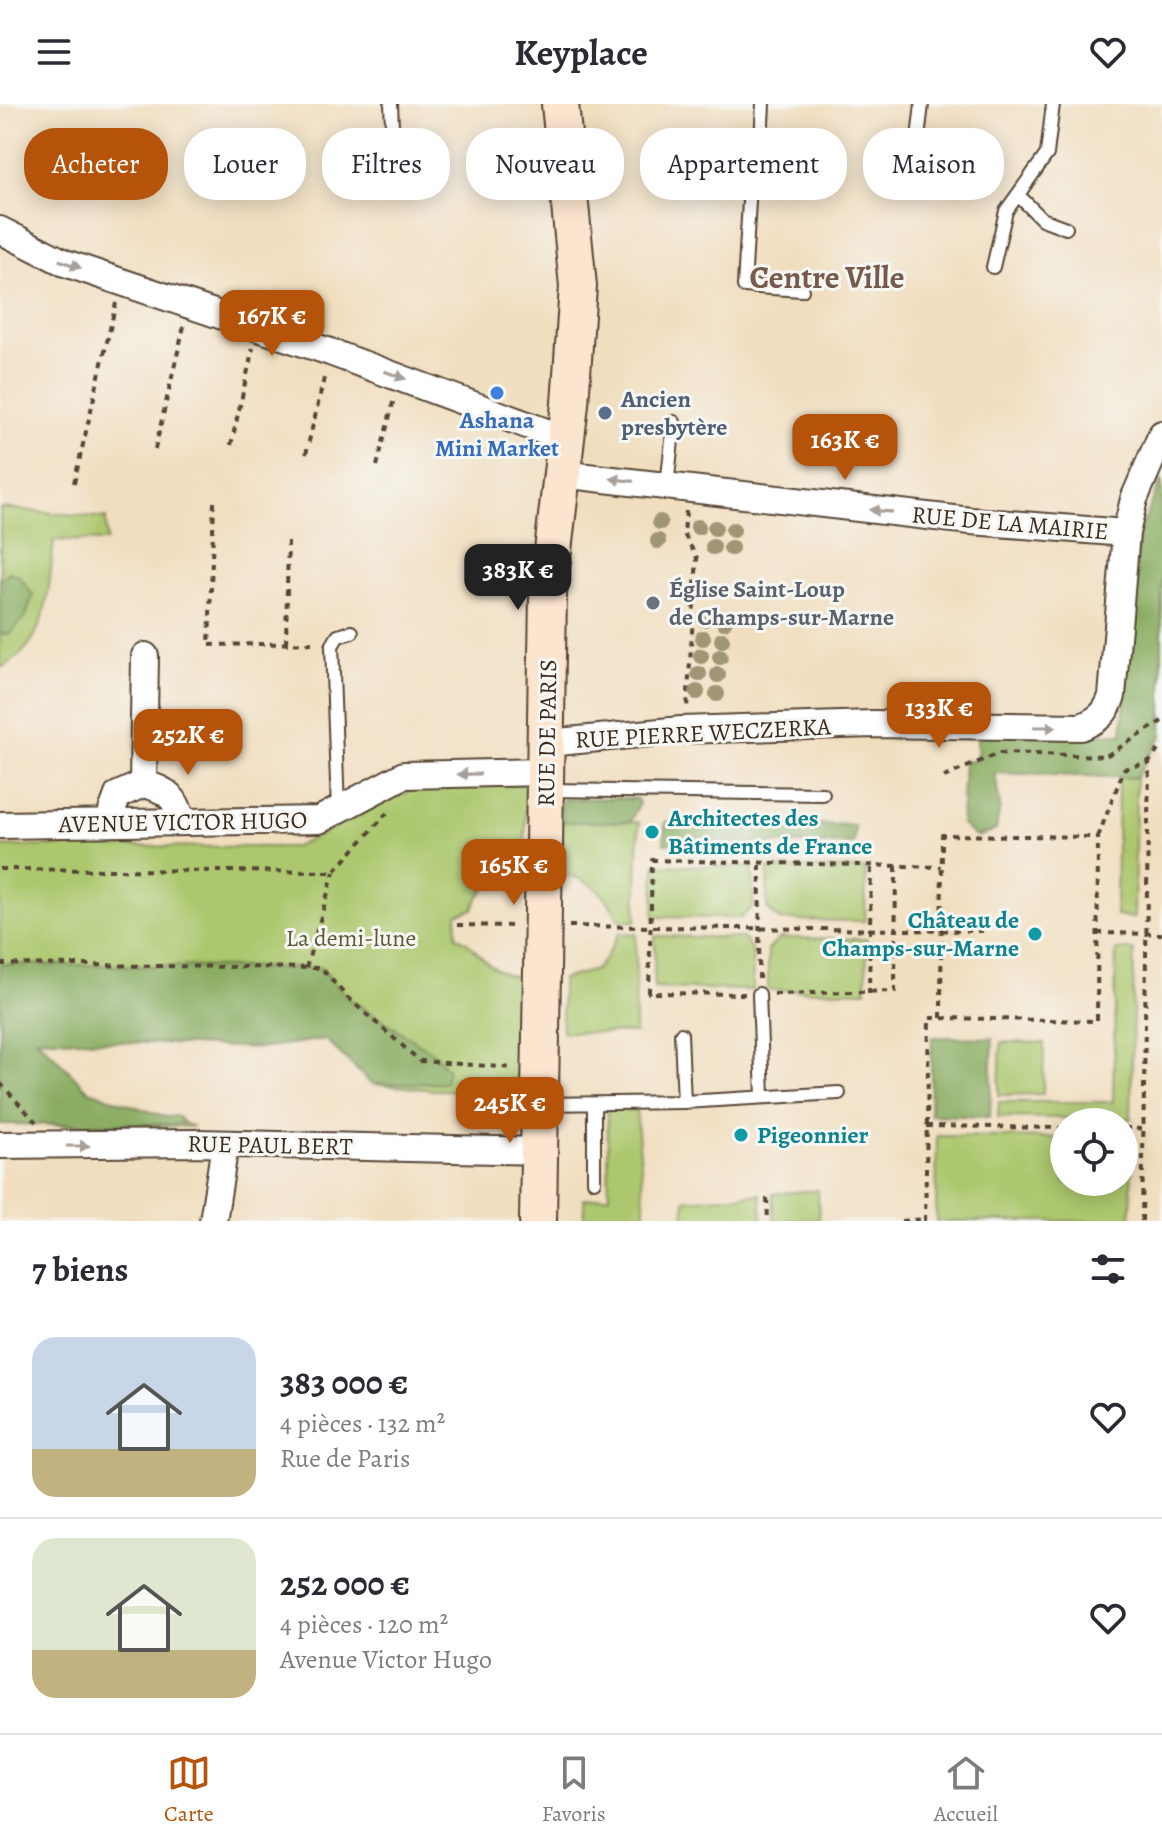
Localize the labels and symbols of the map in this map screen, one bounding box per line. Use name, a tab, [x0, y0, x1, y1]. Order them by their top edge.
district label: Centre Ville	[749, 255, 905, 299]
one-way arrow	[58, 258, 82, 271]
pin: 167K €	[207, 290, 337, 358]
one-way arrow	[384, 370, 408, 382]
place label: Ancien presbytère	[620, 383, 727, 443]
marker: Ashana Mini Market	[488, 384, 506, 402]
place label: Ashana Mini Market	[435, 404, 559, 464]
marker: Ancien presbytère	[596, 404, 614, 422]
pin: 163K €	[780, 414, 910, 482]
one-way arrow	[610, 474, 635, 487]
street label: RUE DE LA MAIRIE	[910, 498, 1110, 548]
one-way arrow	[868, 505, 893, 518]
pin: 383K €	[453, 544, 583, 612]
place label: Église Saint-Loup de Champs-sur-Marne	[669, 573, 894, 633]
marker: Église Saint-Loup de Champs-sur-Marne	[644, 594, 662, 612]
street label: RUE DE PARIS	[530, 659, 564, 807]
pin: 133K €	[874, 682, 1004, 750]
pin: 252K €	[123, 709, 253, 777]
street label: RUE PIERRE WECZERKA	[574, 710, 833, 756]
one-way arrow	[1033, 721, 1058, 733]
one-way arrow	[456, 768, 481, 780]
place label: Architectes des Bâtiments de France	[667, 802, 872, 862]
street label: AVENUE VICTOR HUGO	[57, 804, 308, 840]
marker: Architectes des Bâtiments de France	[643, 823, 661, 841]
pin: 165K €	[449, 839, 579, 907]
place label: Château de Champs-sur-Marne	[822, 904, 1019, 964]
park label: La demi-lune	[286, 922, 416, 954]
marker: Château de Champs-sur-Marne	[1026, 925, 1044, 943]
pin: 245K €	[445, 1077, 575, 1145]
place label: Pigeonnier	[757, 1119, 868, 1151]
marker: Pigeonnier	[732, 1126, 750, 1144]
street label: RUE PAUL BERT	[187, 1128, 353, 1162]
one-way arrow	[66, 1140, 91, 1152]

